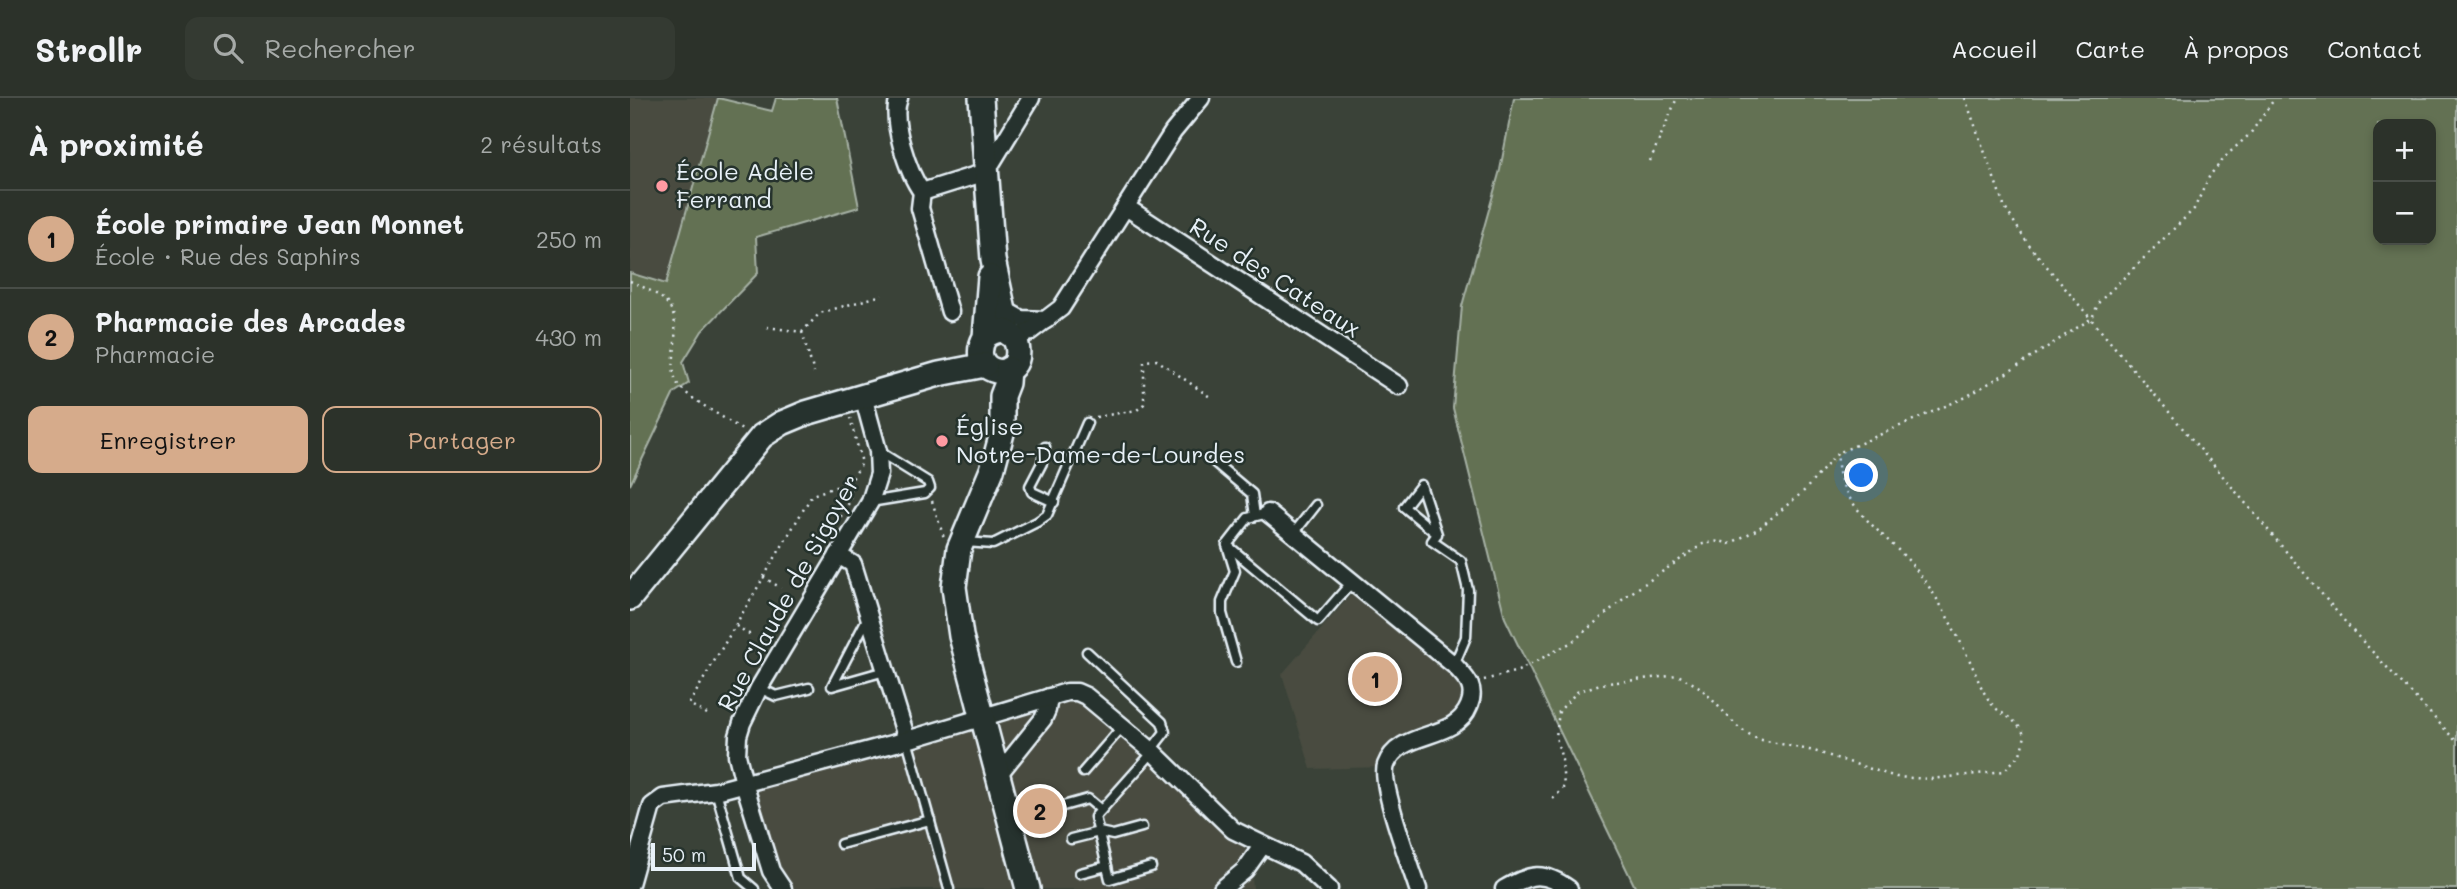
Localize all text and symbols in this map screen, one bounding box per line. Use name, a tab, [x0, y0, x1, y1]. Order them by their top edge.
search box	[185, 17, 675, 80]
text: Strollr	[35, 27, 143, 70]
icon: search	[209, 29, 247, 67]
text: Rechercher	[265, 31, 416, 65]
text: Accueil	[1951, 33, 2037, 64]
text: Carte	[2075, 33, 2145, 64]
text: À propos	[2183, 33, 2289, 64]
text: Contact	[2327, 33, 2422, 64]
map controls	[2373, 119, 2436, 245]
button: +	[2373, 119, 2436, 182]
text: À proximité	[28, 124, 204, 164]
text: 2 résultats	[480, 129, 602, 159]
place label: École Adèle Ferrand	[676, 155, 814, 214]
marker: École Adèle Ferrand	[654, 178, 670, 194]
button: −	[2373, 182, 2436, 245]
text: École primaire Jean Monnet	[95, 207, 464, 241]
street label: Rue des Cateaux	[1184, 210, 1367, 344]
text: 1	[46, 224, 56, 254]
text: 250 m	[536, 224, 602, 254]
text: École · Rue des Saphirs	[95, 241, 361, 271]
text: Pharmacie des Arcades	[95, 305, 406, 339]
text: 2	[45, 322, 57, 352]
text: 430 m	[535, 322, 602, 352]
text: Pharmacie	[95, 339, 215, 369]
button: Enregistrer	[28, 406, 308, 473]
button: Partager	[322, 406, 602, 473]
place label: Église Notre-Dame-de-Lourdes	[956, 410, 1245, 469]
marker: Église Notre-Dame-de-Lourdes	[934, 433, 950, 449]
your location	[1844, 458, 1878, 492]
street label: Rue Claude de Sigoyer	[710, 468, 866, 716]
pin: 1	[1352, 653, 1398, 705]
pin: 2	[1017, 785, 1063, 837]
scale bar	[651, 840, 756, 872]
text: 50 m	[662, 842, 706, 867]

